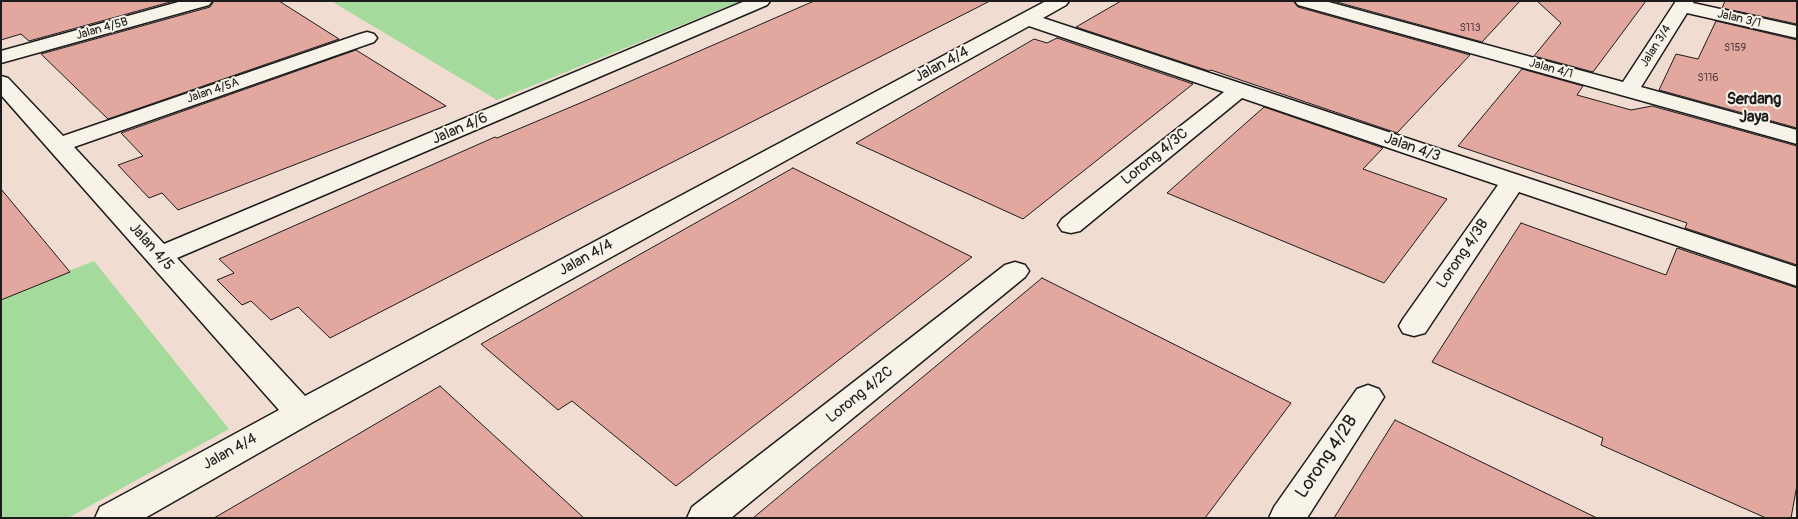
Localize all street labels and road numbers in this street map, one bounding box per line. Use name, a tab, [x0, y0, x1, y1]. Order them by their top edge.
street label: Jalan 3/1	[1716, 7, 1762, 31]
street label: Jalan 4/5B	[74, 15, 130, 43]
street label: Jalan 3/4	[1638, 22, 1674, 70]
street label: Jalan 4/4	[912, 43, 972, 87]
street label: Jalan 4/1	[1528, 56, 1574, 82]
street label: Jalan 4/5A	[185, 75, 241, 107]
street label: Jalan 4/6	[429, 109, 491, 149]
street label: Lorong 4/3C	[1118, 125, 1192, 189]
street label: Jalan 4/3	[1381, 130, 1443, 166]
street label: Lorong 4/3B	[1433, 216, 1493, 292]
street label: Jalan 4/5	[125, 219, 177, 275]
street label: Jalan 4/4	[556, 236, 616, 280]
street label: Lorong 4/2C	[823, 363, 897, 427]
street label: Lorong 4/2B	[1291, 411, 1363, 503]
street label: Jalan 4/4	[200, 430, 260, 474]

